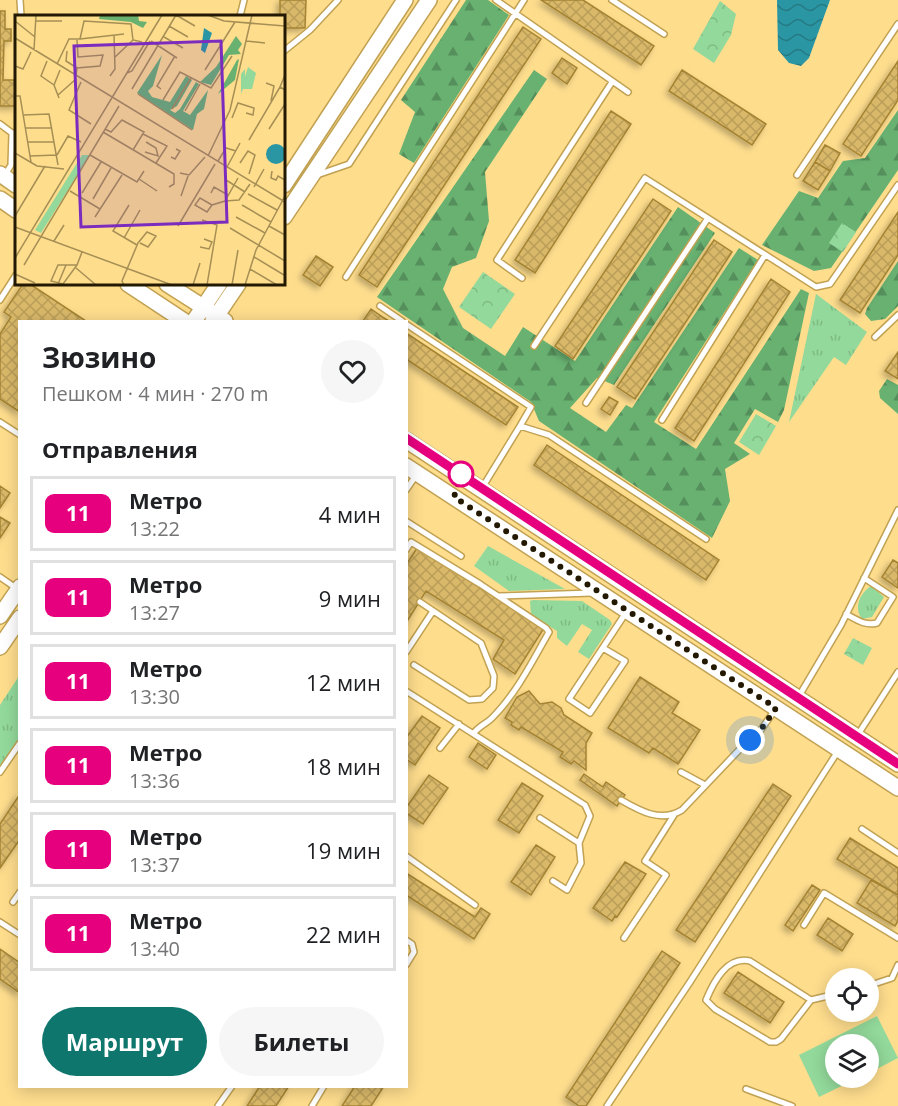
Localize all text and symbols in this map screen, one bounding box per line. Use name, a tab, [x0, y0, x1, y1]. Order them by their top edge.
inset map	[15, 15, 285, 285]
text: Зюзино	[42, 338, 156, 376]
button: heart	[321, 340, 384, 403]
text: Пешком · 4 мин · 270 m	[42, 380, 269, 407]
text: Отправления	[42, 434, 198, 464]
unlabelled marker	[448, 461, 474, 487]
text: Метро	[129, 485, 202, 515]
text: 11	[66, 499, 90, 527]
text: 4 мин	[319, 499, 381, 529]
text: 13:22	[129, 515, 180, 542]
text: Метро	[129, 569, 202, 599]
text: 11	[66, 583, 90, 611]
text: 9 мин	[319, 583, 381, 613]
text: 13:27	[129, 599, 180, 626]
text: Метро	[129, 653, 202, 683]
text: 11	[66, 667, 90, 695]
text: 12 мин	[306, 667, 381, 697]
text: 13:30	[129, 683, 180, 710]
your location	[735, 725, 765, 755]
text: Метро	[129, 737, 202, 767]
text: 11	[66, 751, 90, 779]
text: 18 мин	[306, 751, 381, 781]
text: 13:36	[129, 767, 180, 794]
text: Метро	[129, 821, 202, 851]
text: 11	[66, 835, 90, 863]
text: 19 мин	[306, 835, 381, 865]
text: 13:37	[129, 851, 180, 878]
text: Метро	[129, 905, 202, 935]
text: 11	[66, 919, 90, 947]
text: 22 мин	[306, 919, 381, 949]
text: 13:40	[129, 935, 180, 962]
map controls	[825, 968, 879, 1088]
button: locate	[825, 968, 879, 1022]
button: Маршрут	[42, 1007, 207, 1076]
button: Билеты	[219, 1007, 384, 1076]
button: layers	[825, 1034, 879, 1088]

